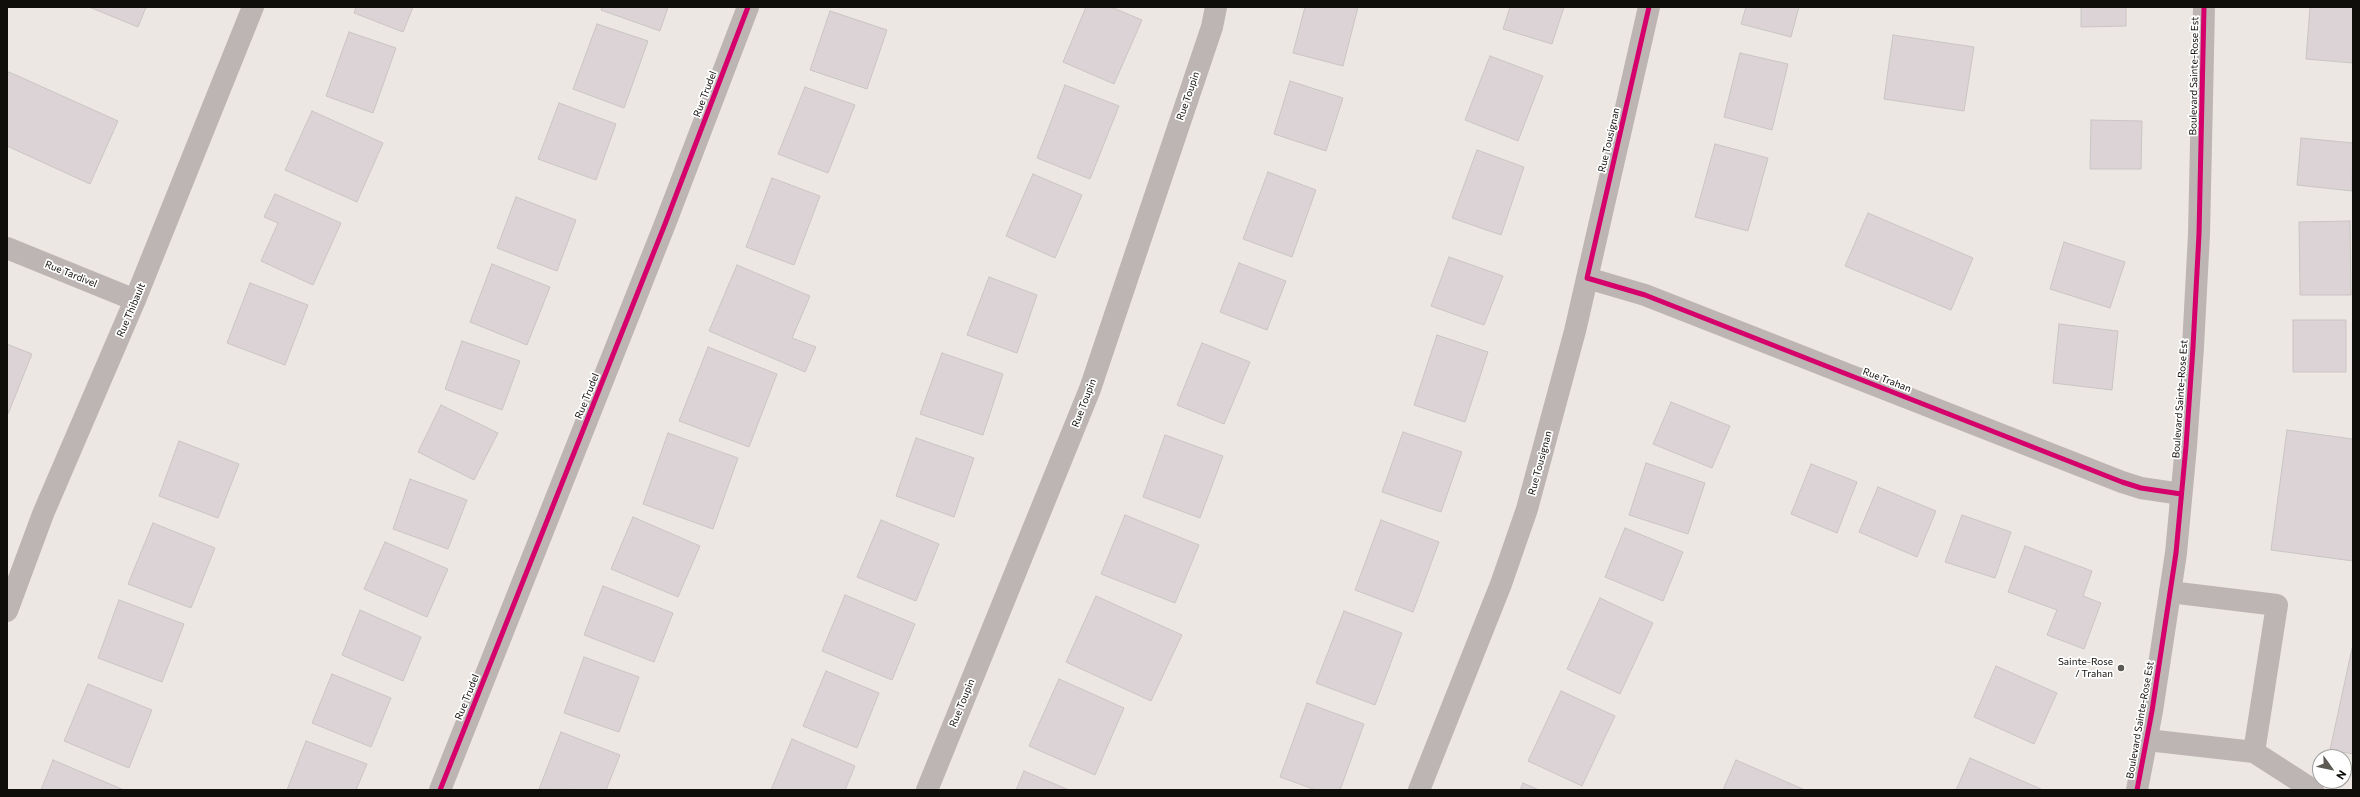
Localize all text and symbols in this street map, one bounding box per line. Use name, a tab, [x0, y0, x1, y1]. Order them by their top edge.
street label: Boulevard Sainte-Rose Est	[2187, 16, 2201, 136]
street label: Rue Trudel	[691, 69, 719, 119]
street label: Rue Toupin	[1174, 70, 1202, 122]
street label: Rue Tousignan	[1596, 107, 1622, 173]
street label: Rue Tardivel	[43, 258, 99, 290]
street label: Rue Thibault	[114, 281, 148, 339]
street label: Boulevard Sainte-Rose Est	[2170, 339, 2190, 459]
street label: Rue Trahan	[1861, 365, 1913, 395]
street label: Rue Trudel	[572, 371, 602, 421]
street label: Rue Toupin	[1069, 377, 1099, 429]
street label: Rue Tousignan	[1526, 430, 1554, 496]
place label: Sainte-Rose / Trahan	[2058, 656, 2113, 680]
street label: Boulevard Sainte-Rose Est	[2124, 660, 2156, 780]
marker: Sainte-Rose / Trahan	[2116, 663, 2126, 673]
street label: Rue Trudel	[452, 672, 482, 722]
street label: Rue Toupin	[947, 677, 977, 729]
north arrow	[2312, 749, 2352, 789]
text: N	[2334, 768, 2349, 782]

